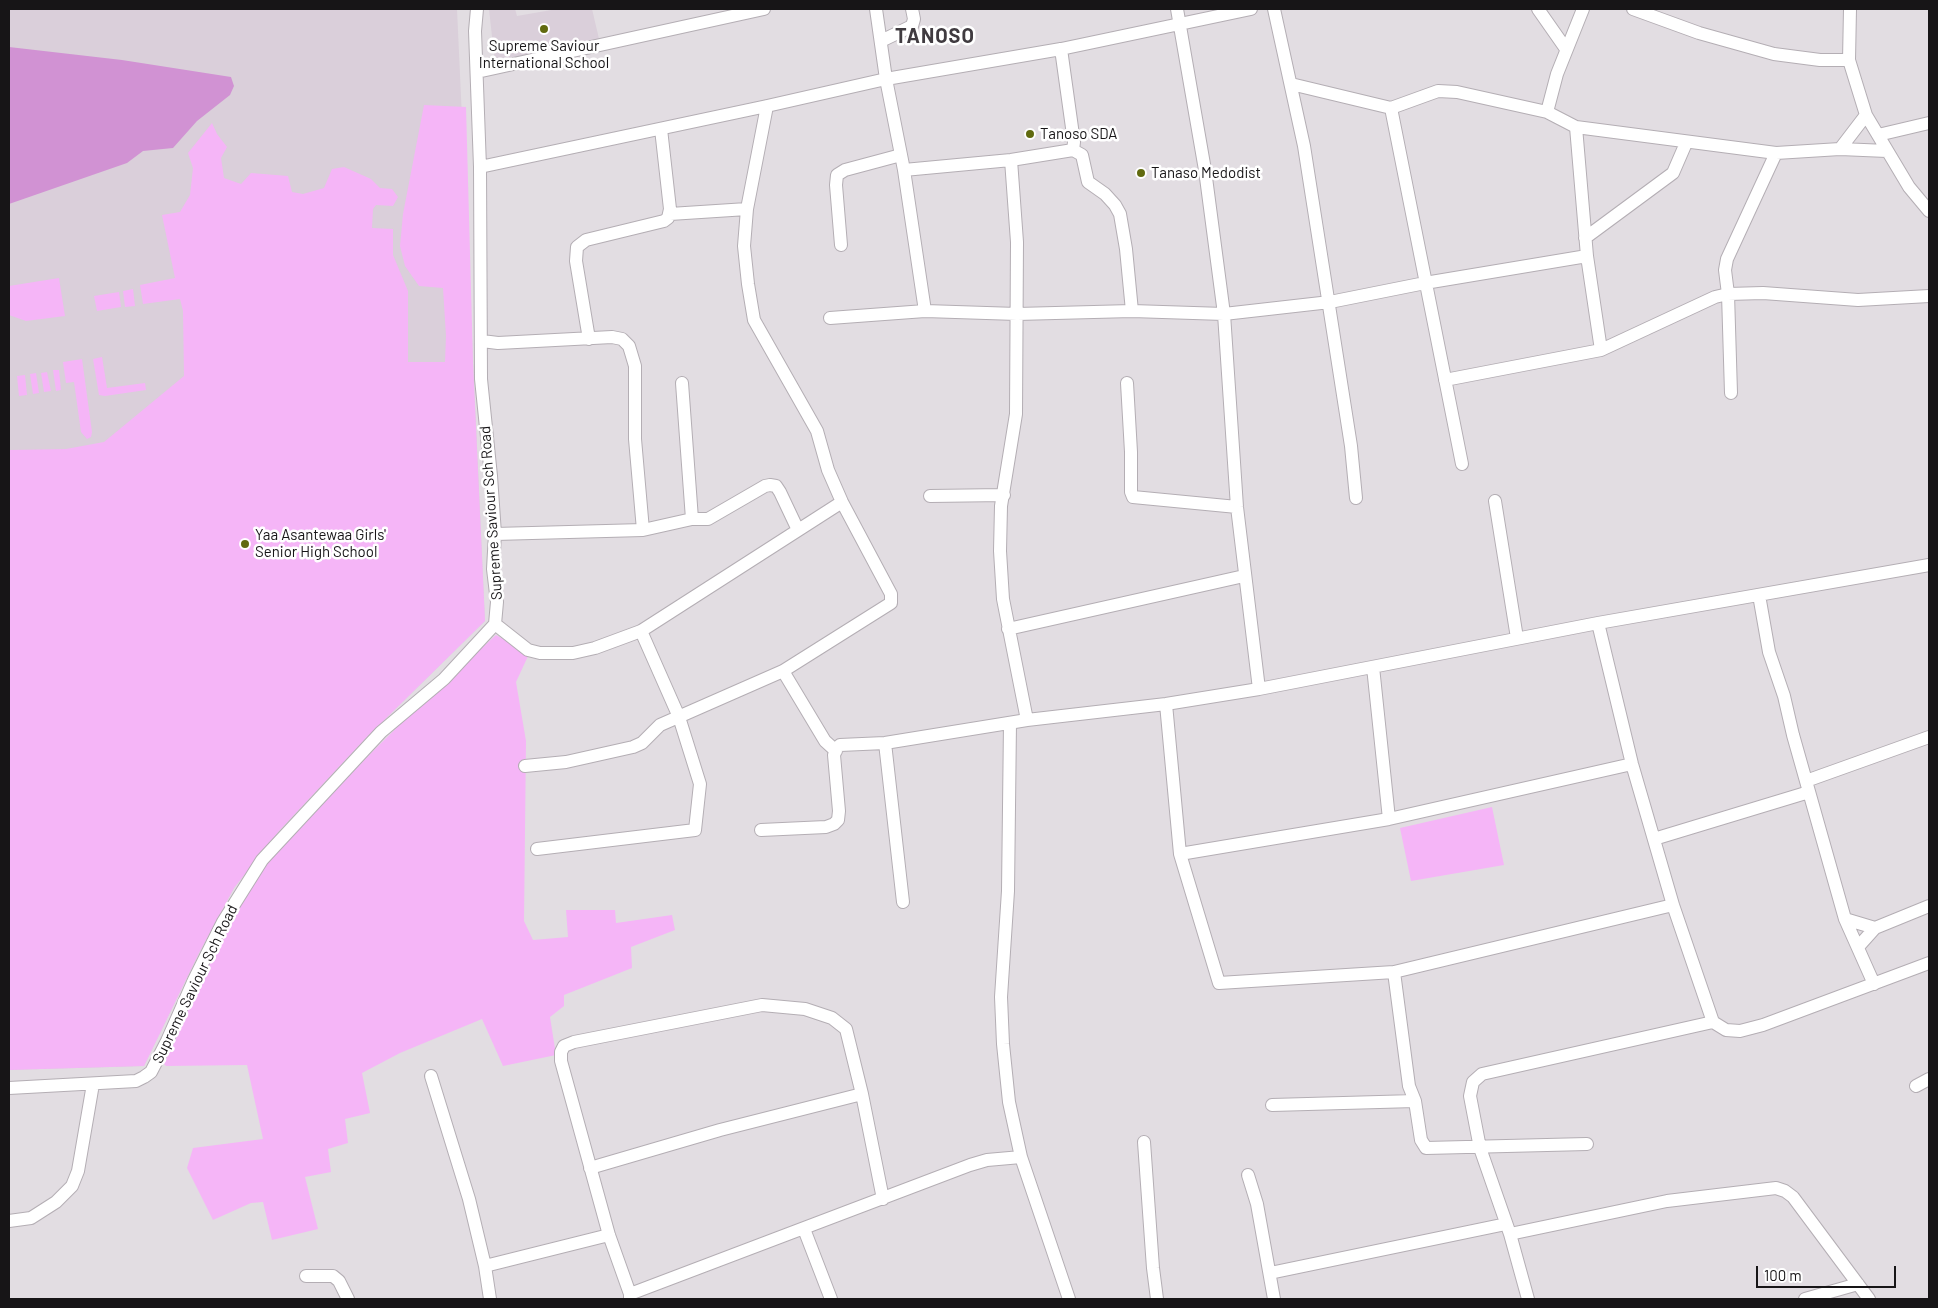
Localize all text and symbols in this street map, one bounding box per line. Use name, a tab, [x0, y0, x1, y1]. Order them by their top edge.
marker: Supreme Saviour International School	[538, 23, 550, 35]
district label: TANOSO	[894, 24, 976, 48]
place label: Supreme Saviour International School	[479, 37, 609, 72]
place label: Tanoso SDA	[1040, 125, 1117, 143]
marker: Tanoso SDA	[1024, 128, 1036, 140]
place label: Tanaso Medodist	[1151, 164, 1261, 182]
marker: Tanaso Medodist	[1135, 167, 1147, 179]
street label: Supreme Saviour Sch Road	[476, 425, 506, 601]
place label: Yaa Asantewaa Girls' Senior High School	[255, 526, 386, 561]
marker: Yaa Asantewaa Girls' Senior High School	[239, 538, 251, 550]
street label: Supreme Saviour Sch Road	[149, 902, 241, 1066]
scale bar	[1758, 1256, 1898, 1288]
text: 100 m	[1764, 1266, 1802, 1284]

